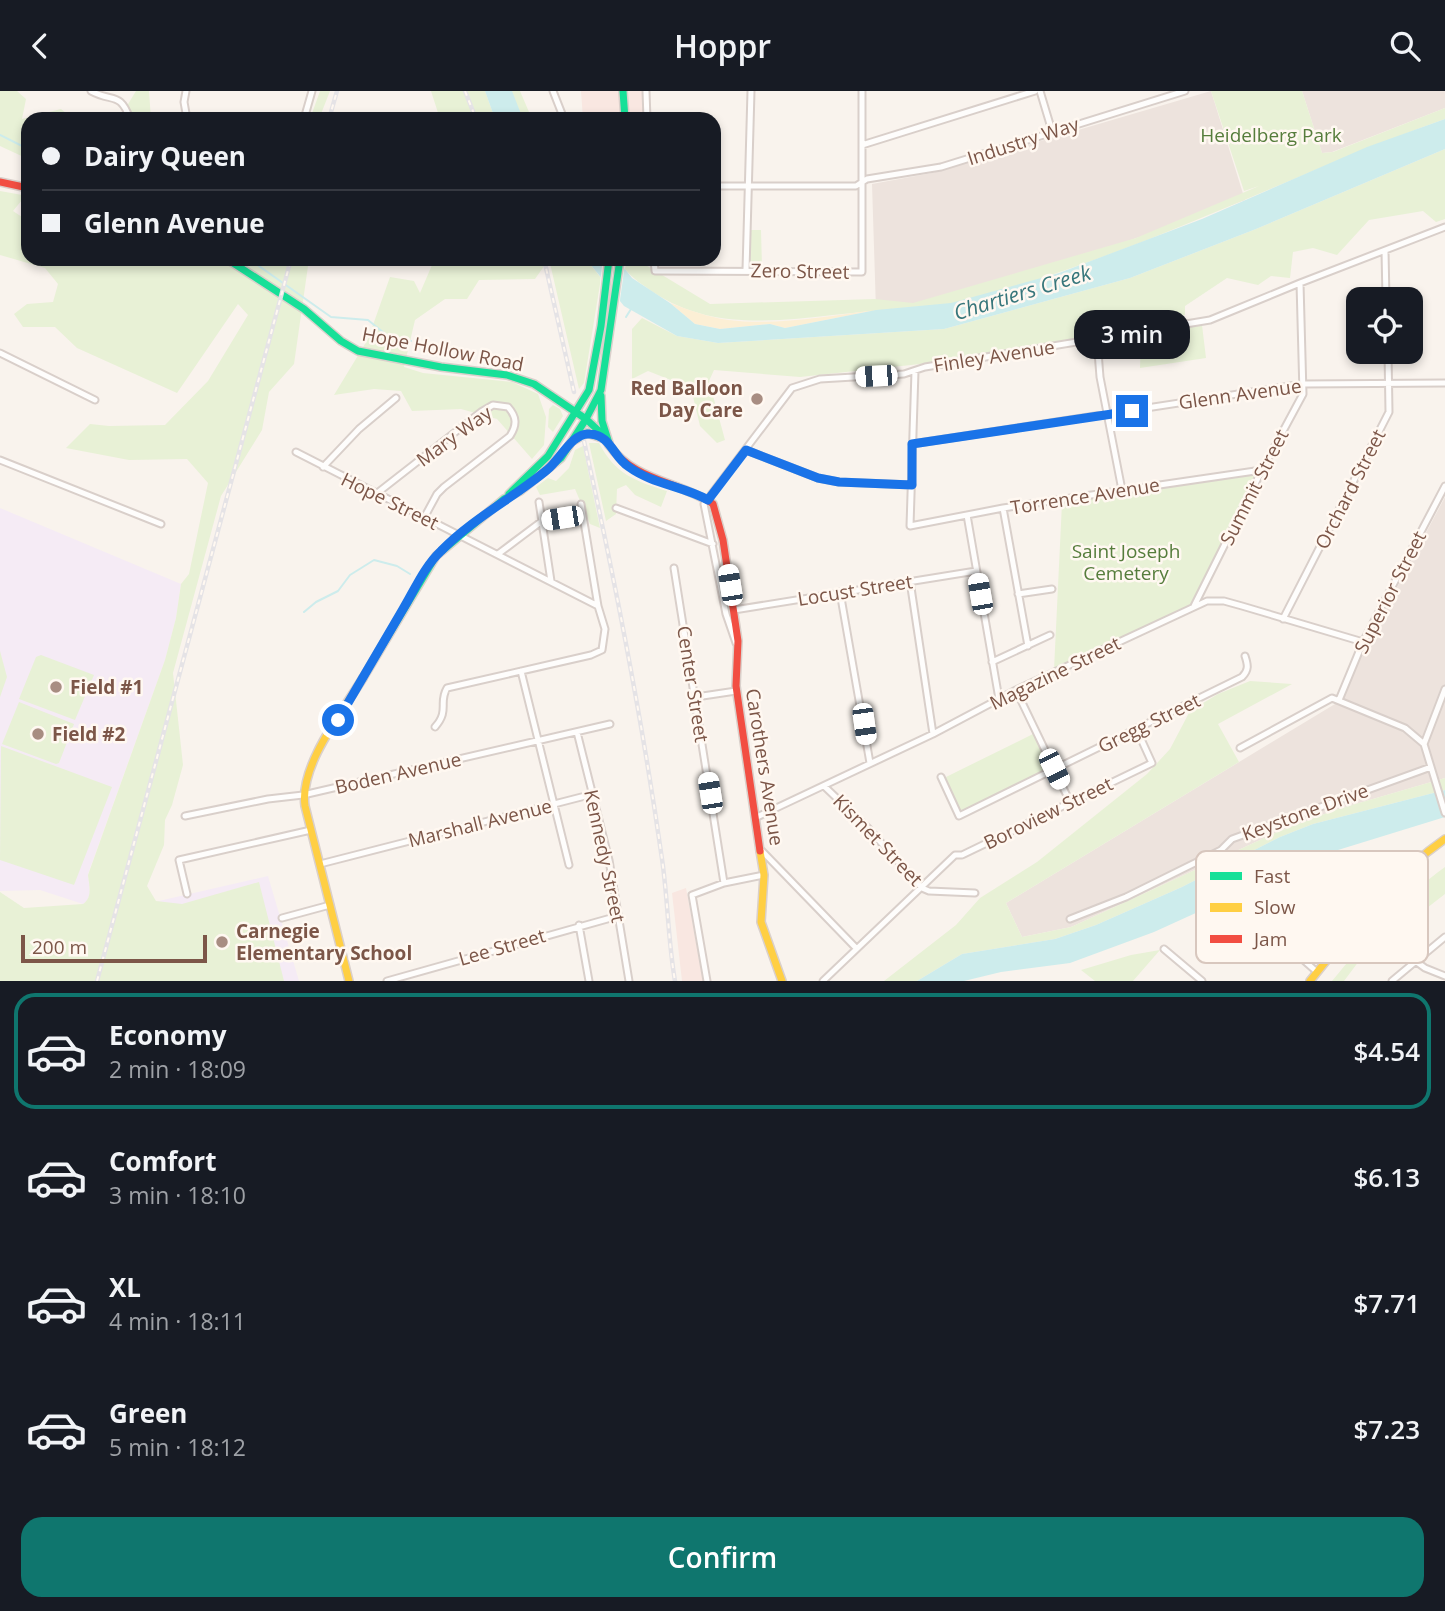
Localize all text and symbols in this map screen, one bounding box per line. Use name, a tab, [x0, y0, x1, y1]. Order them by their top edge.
text: Hoppr	[674, 24, 771, 67]
icon: back	[21, 27, 59, 65]
icon: search	[1386, 27, 1424, 65]
street label: Industry Way	[964, 111, 1083, 171]
park label: Heidelberg Park	[1200, 122, 1342, 148]
text: Dairy Queen	[84, 138, 246, 174]
text: Glenn Avenue	[84, 205, 265, 241]
street label: Zero Street	[750, 257, 850, 285]
water label: Chartiers Creek	[950, 258, 1095, 326]
map controls	[1346, 287, 1423, 364]
button: locate	[1346, 287, 1423, 364]
callout: 3 min	[1074, 309, 1190, 359]
text: 3 min	[1101, 318, 1163, 350]
street label: Hope Hollow Road	[360, 321, 526, 377]
street label: Finley Avenue	[932, 334, 1056, 378]
car	[855, 364, 898, 388]
street label: Glenn Avenue	[1177, 373, 1303, 415]
place label: Red Balloon Day Care	[630, 375, 743, 423]
marker: Red Balloon Day Care	[749, 391, 765, 407]
route end	[1116, 395, 1148, 427]
street label: Mary Way	[411, 399, 497, 472]
street label: Summit Street	[1214, 424, 1294, 549]
street label: Orchard Street	[1309, 424, 1391, 553]
street label: Hope Street	[337, 466, 443, 536]
street label: Torrence Avenue	[1009, 471, 1161, 521]
car	[540, 504, 585, 532]
street label: Superior Street	[1348, 526, 1432, 658]
park label: Saint Joseph Cemetery	[1072, 538, 1180, 586]
car	[717, 563, 744, 607]
street label: Locust Street	[796, 568, 915, 612]
car	[967, 571, 994, 617]
street label: Center Street	[671, 624, 715, 744]
street label: Magazine Street	[985, 630, 1125, 716]
place label: Field #1	[70, 674, 143, 700]
marker: Field #1	[48, 679, 64, 695]
street label: Carothers Avenue	[740, 687, 790, 847]
street label: Gregg Street	[1093, 687, 1205, 759]
car	[851, 702, 878, 746]
route start	[322, 704, 354, 736]
place label: Field #2	[52, 721, 125, 747]
marker: Field #2	[30, 726, 46, 742]
street label: Boden Avenue	[332, 746, 464, 800]
car	[1036, 746, 1073, 792]
street label: Boroview Street	[979, 770, 1117, 856]
car	[697, 771, 724, 815]
street label: Keystone Drive	[1238, 777, 1372, 847]
street label: Kennedy Street	[578, 787, 632, 925]
street label: Kismet Street	[827, 788, 929, 892]
street label: Marshall Avenue	[405, 793, 555, 853]
legend	[1196, 851, 1428, 963]
text: Fast	[1254, 863, 1290, 889]
text: Slow	[1254, 894, 1296, 920]
place label: Carnegie Elementary School	[236, 918, 412, 966]
street label: Lee Street	[456, 922, 549, 972]
text: Jam	[1252, 926, 1287, 952]
scale bar	[21, 932, 206, 964]
text: 200 m	[32, 934, 87, 960]
marker: Carnegie Elementary School	[214, 934, 230, 950]
text: Economy	[109, 1017, 227, 1053]
icon: car	[25, 1020, 88, 1083]
text: $4.54	[1353, 1033, 1420, 1069]
text: 2 min · 18:09	[109, 1053, 246, 1085]
text: Comfort	[109, 1143, 216, 1179]
icon: car	[25, 1146, 88, 1209]
text: $6.13	[1353, 1159, 1420, 1195]
text: 3 min · 18:10	[109, 1179, 246, 1211]
text: XL	[109, 1269, 141, 1305]
icon: car	[25, 1272, 88, 1335]
text: $7.71	[1353, 1285, 1420, 1321]
text: 4 min · 18:11	[109, 1305, 246, 1337]
text: Green	[109, 1395, 187, 1431]
icon: car	[25, 1398, 88, 1461]
text: $7.23	[1353, 1411, 1420, 1447]
text: 5 min · 18:12	[109, 1431, 246, 1463]
button: Confirm	[21, 1517, 1424, 1597]

